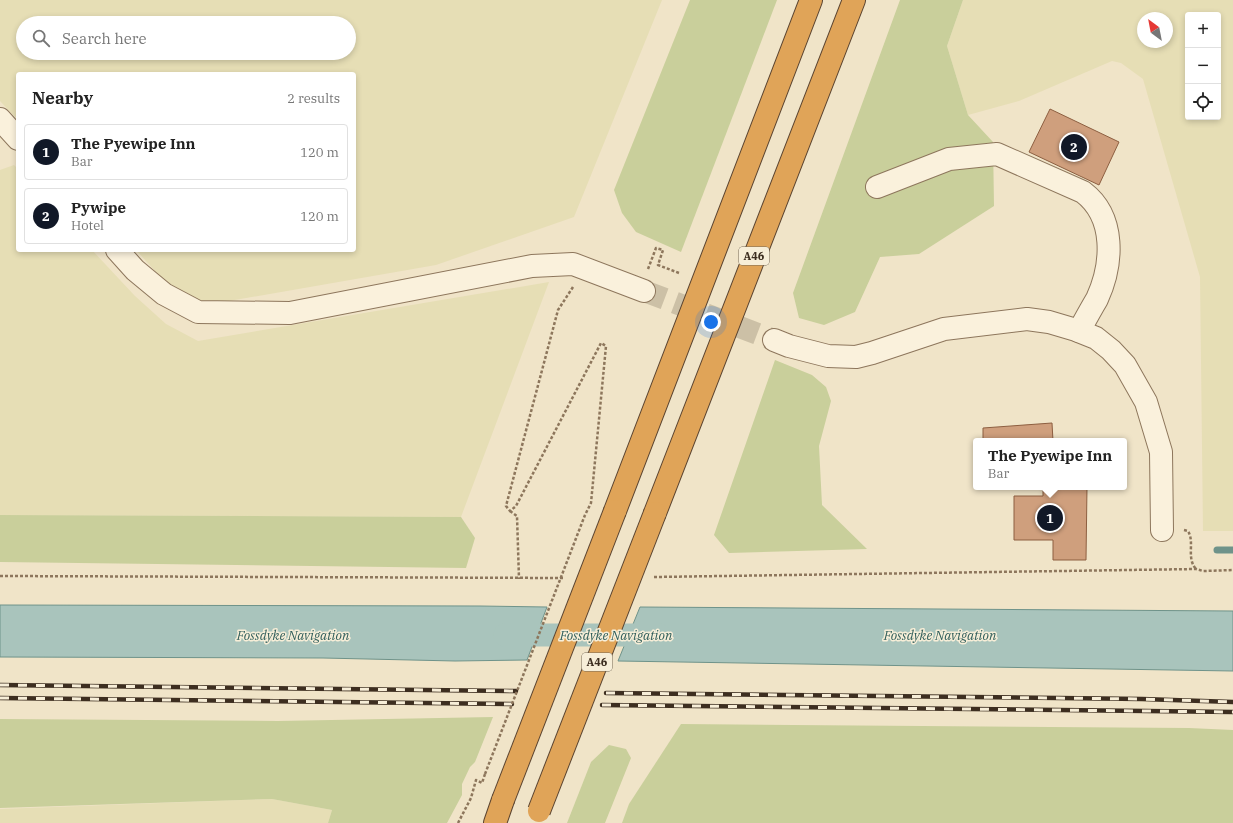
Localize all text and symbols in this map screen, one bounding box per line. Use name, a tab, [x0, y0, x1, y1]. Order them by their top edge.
north arrow	[1137, 12, 1173, 48]
map controls	[1185, 12, 1221, 120]
button: +	[1185, 12, 1221, 48]
search box	[16, 16, 356, 60]
icon: search	[30, 27, 52, 49]
text: Search here	[62, 29, 147, 48]
button: −	[1185, 48, 1221, 84]
button: locate	[1185, 84, 1221, 120]
text: Nearby	[32, 87, 93, 109]
text: 2 results	[287, 90, 340, 107]
pin: 2	[1061, 132, 1087, 162]
text: The Pyewipe Inn	[71, 134, 196, 153]
text: 1	[42, 144, 50, 161]
text: 120 m	[300, 144, 339, 161]
text: Bar	[71, 153, 93, 170]
text: Pywipe	[71, 198, 126, 217]
text: 2	[42, 208, 50, 225]
text: 120 m	[300, 208, 339, 225]
text: Hotel	[71, 217, 104, 234]
road number: A46	[739, 247, 769, 265]
your location	[701, 312, 721, 332]
popup	[973, 438, 1127, 490]
text: The Pyewipe Inn	[988, 446, 1112, 465]
text: Bar	[988, 465, 1009, 482]
pin: 1	[1037, 503, 1063, 533]
water label: Fossdyke Navigation	[236, 627, 350, 644]
water label: Fossdyke Navigation	[559, 627, 673, 644]
water label: Fossdyke Navigation	[883, 627, 997, 644]
road number: A46	[582, 653, 612, 671]

